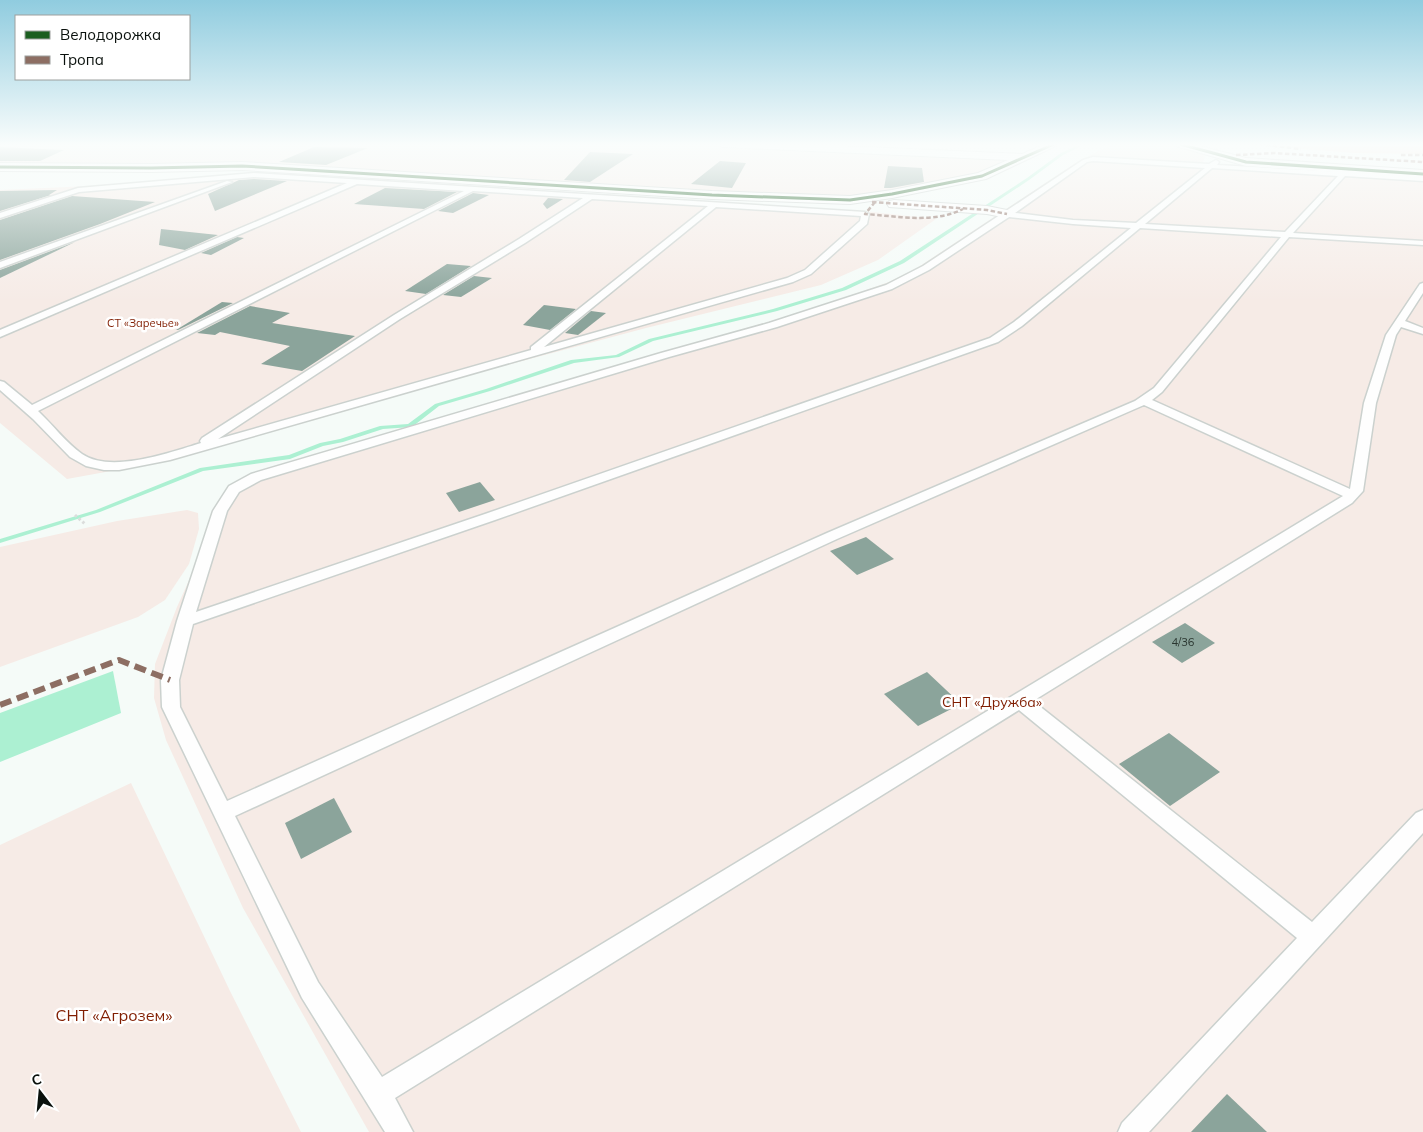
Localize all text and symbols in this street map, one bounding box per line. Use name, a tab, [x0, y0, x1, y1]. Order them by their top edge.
legend	[15, 15, 190, 80]
text: Велодорожка	[60, 25, 161, 44]
text: Тропа	[60, 50, 104, 69]
park label: СТ «Заречье»	[107, 316, 179, 330]
house number: 4/36	[1172, 635, 1195, 649]
park label: СНТ «Дружба»	[942, 693, 1042, 711]
park label: СНТ «Агрозем»	[56, 1005, 172, 1025]
north arrow	[15, 1067, 65, 1117]
text: С	[29, 1070, 44, 1089]

